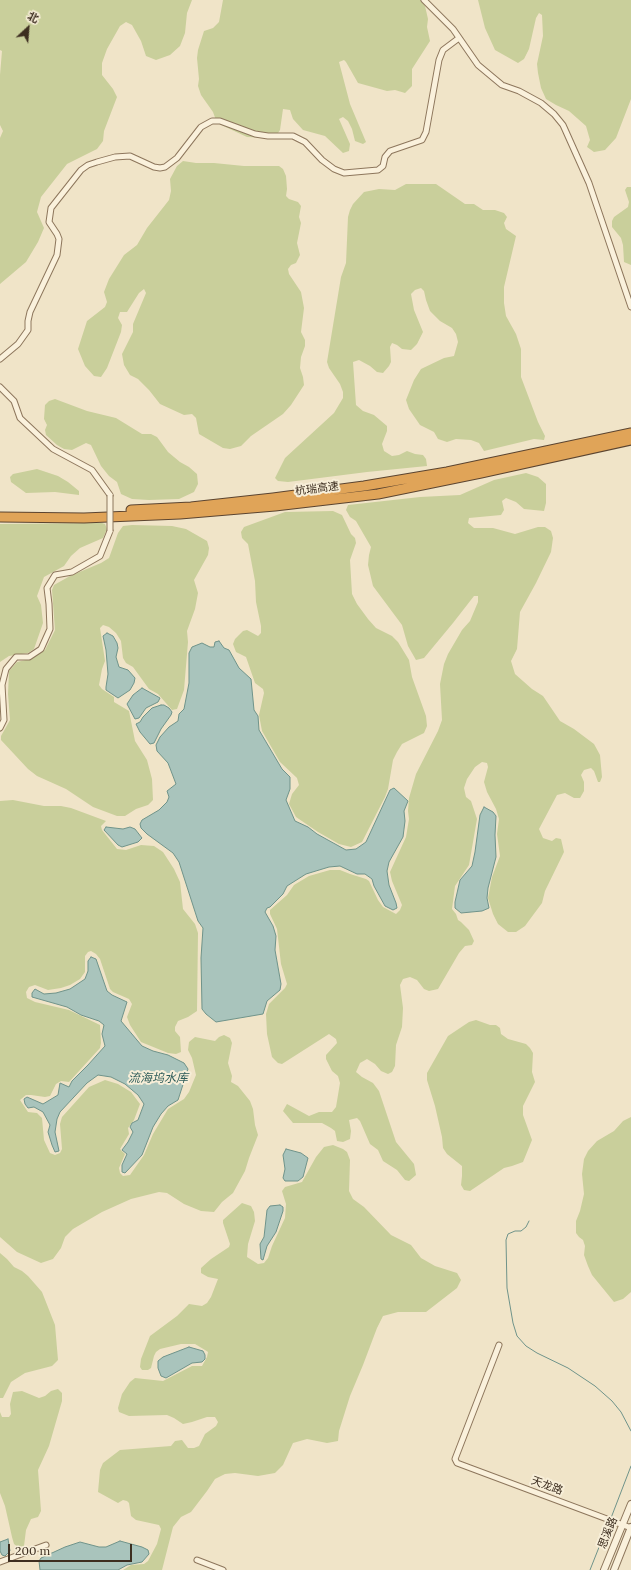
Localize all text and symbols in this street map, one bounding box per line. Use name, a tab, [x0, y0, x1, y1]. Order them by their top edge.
north arrow	[8, 8, 48, 48]
text: 北	[25, 9, 41, 26]
street label: 杭瑞高速	[294, 480, 340, 498]
water label: 流海坞水库	[128, 1072, 188, 1086]
street label: 天龙路	[529, 1474, 565, 1498]
street label: 思溪路	[596, 1515, 620, 1551]
scale bar	[10, 1536, 134, 1562]
text: 200 m	[15, 1543, 50, 1558]

